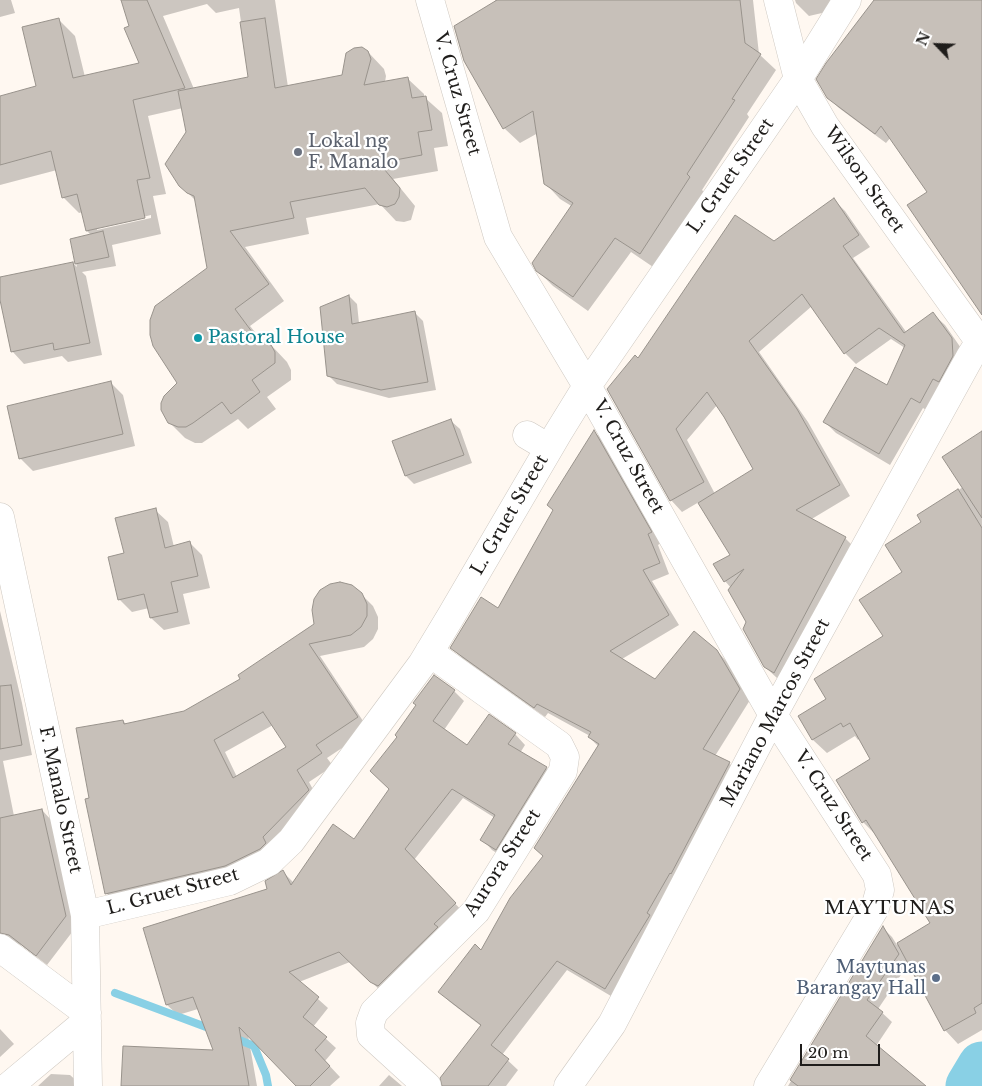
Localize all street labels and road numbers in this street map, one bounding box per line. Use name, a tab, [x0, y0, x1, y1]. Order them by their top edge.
street label: V. Cruz Street	[429, 30, 485, 158]
street label: L. Gruet Street	[683, 114, 779, 238]
street label: Wilson Street	[819, 123, 909, 237]
street label: V. Cruz Street	[588, 396, 668, 518]
street label: L. Gruet Street	[467, 451, 553, 579]
street label: Mariano Marcos Street	[717, 615, 835, 811]
street label: F. Manalo Street	[34, 725, 86, 875]
street label: V. Cruz Street	[789, 747, 877, 865]
street label: Aurora Street	[460, 805, 546, 921]
street label: L. Gruet Street	[105, 864, 241, 920]

